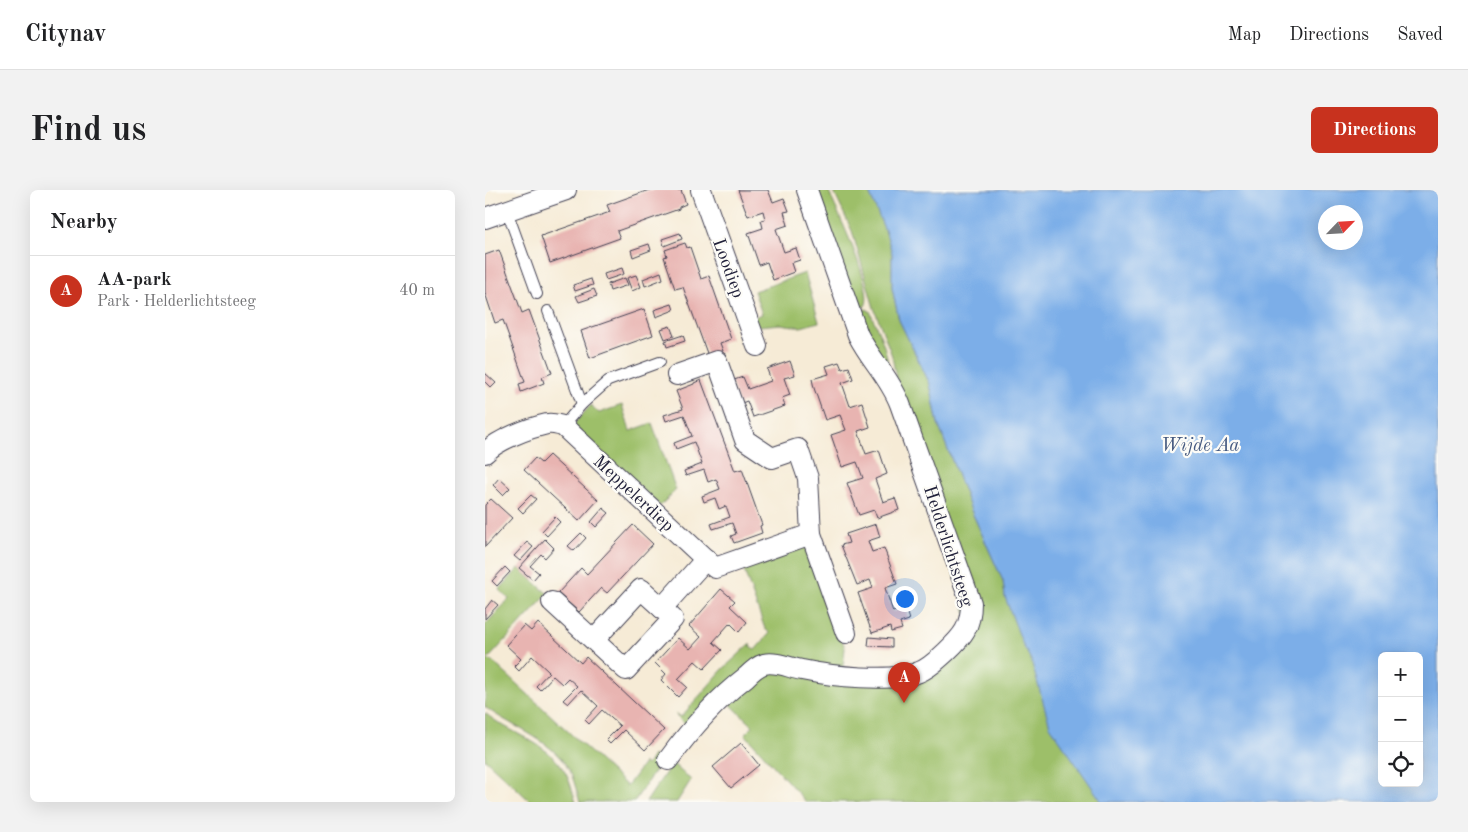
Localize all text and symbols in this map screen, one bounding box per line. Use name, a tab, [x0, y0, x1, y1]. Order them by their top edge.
text: Citynav	[25, 23, 106, 47]
text: Map	[1228, 26, 1261, 44]
text: Directions	[1289, 26, 1369, 44]
text: Saved	[1397, 26, 1443, 44]
button: Directions	[1311, 107, 1438, 153]
text: Find us	[30, 113, 146, 148]
north arrow	[1318, 205, 1363, 250]
text: Nearby	[50, 212, 118, 233]
street label: Loodiep	[709, 236, 747, 300]
text: AA-park	[97, 271, 172, 290]
text: A	[60, 283, 72, 299]
text: 40 m	[399, 283, 435, 299]
text: Park · Helderlichtsteeg	[97, 294, 256, 310]
water label: Wijde Aa	[1161, 437, 1239, 456]
street label: Meppelerdiep	[590, 452, 677, 535]
street label: Helderlichtsteeg	[920, 483, 976, 609]
your location	[892, 586, 918, 612]
map controls	[1378, 652, 1423, 787]
button: +	[1378, 652, 1423, 697]
pin: A	[888, 662, 920, 703]
button: −	[1378, 697, 1423, 742]
button: locate	[1378, 742, 1423, 787]

